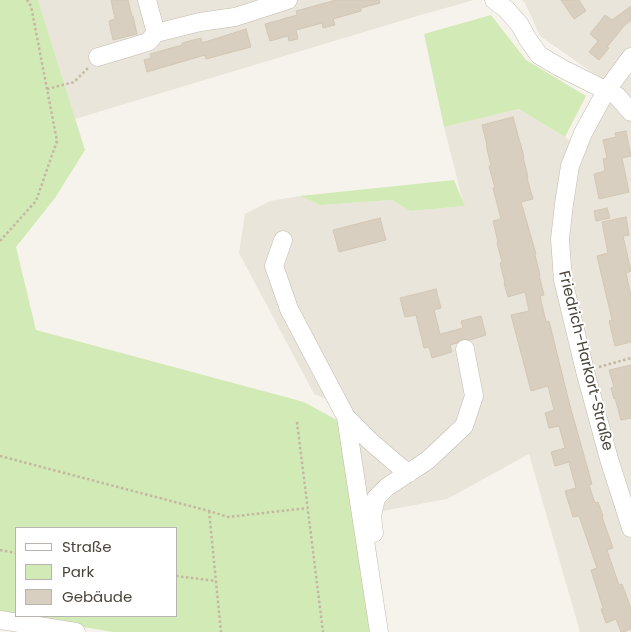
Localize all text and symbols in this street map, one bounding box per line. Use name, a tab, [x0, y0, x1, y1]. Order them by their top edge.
street label: Friedrich-Harkort-Straße	[554, 269, 616, 453]
legend	[15, 527, 178, 617]
text: Straße	[62, 536, 112, 557]
text: Park	[62, 561, 94, 582]
text: Gebäude	[62, 586, 132, 607]

